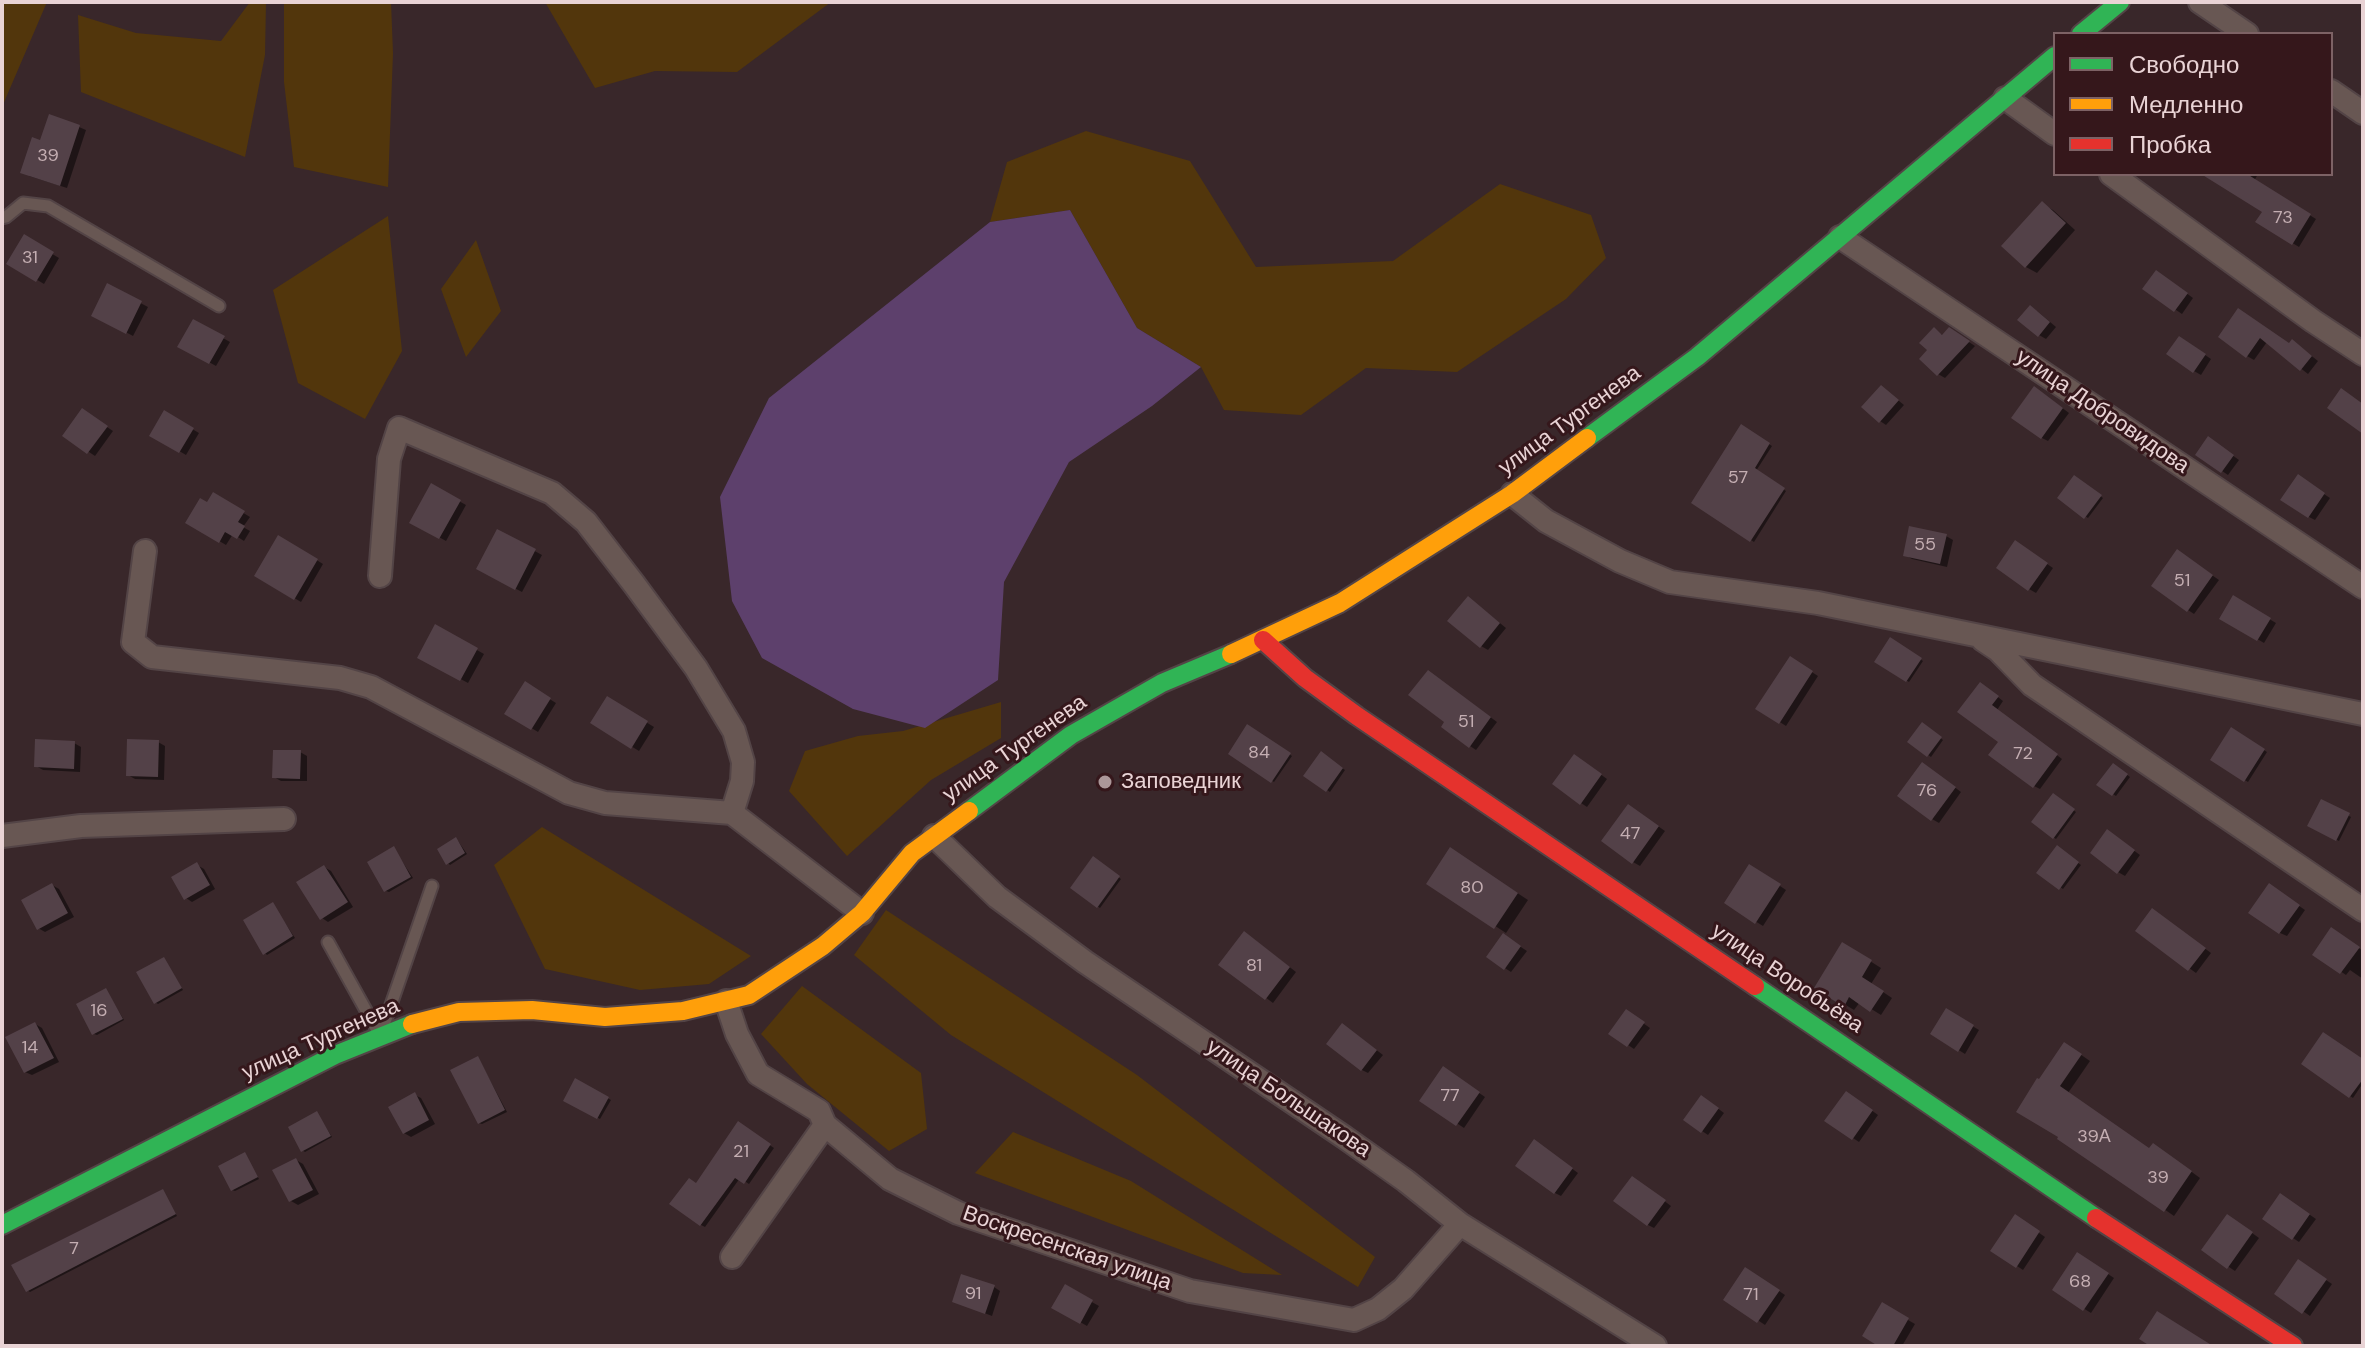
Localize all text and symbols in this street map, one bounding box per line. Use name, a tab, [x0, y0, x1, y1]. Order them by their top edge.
legend	[2053, 32, 2333, 176]
text: Свободно	[2129, 49, 2239, 80]
text: Медленно	[2129, 89, 2243, 120]
text: Пробка	[2129, 129, 2211, 160]
house number: 39	[37, 145, 59, 167]
house number: 73	[2273, 207, 2293, 229]
house number: 31	[22, 247, 38, 269]
street label: улица Добровидова	[2010, 344, 2194, 480]
street label: улица Тургенева	[1494, 361, 1646, 481]
house number: 57	[1728, 467, 1748, 489]
house number: 55	[1914, 534, 1936, 556]
house number: 51	[2174, 570, 2190, 592]
street label: улица Тургенева	[938, 690, 1092, 808]
house number: 51	[1458, 711, 1474, 733]
house number: 84	[1248, 742, 1270, 764]
house number: 72	[2013, 743, 2033, 765]
place label: Заповедник	[1121, 769, 1241, 795]
marker: Заповедник	[1096, 773, 1114, 791]
house number: 76	[1917, 780, 1937, 802]
house number: 47	[1620, 823, 1640, 845]
house number: 80	[1460, 877, 1484, 899]
street label: улица Воробьёва	[1706, 918, 1868, 1040]
house number: 81	[1246, 955, 1262, 977]
street label: улица Тургенева	[238, 993, 404, 1087]
house number: 16	[91, 1000, 107, 1022]
street label: улица Большакова	[1201, 1034, 1375, 1164]
house number: 14	[22, 1037, 38, 1059]
house number: 77	[1440, 1085, 1460, 1107]
house number: 39А	[2077, 1126, 2111, 1148]
house number: 21	[733, 1141, 749, 1163]
house number: 39	[2147, 1167, 2169, 1189]
street label: Воскресенская улица	[959, 1201, 1175, 1297]
house number: 7	[69, 1238, 79, 1260]
house number: 68	[2069, 1271, 2091, 1293]
house number: 91	[965, 1283, 981, 1305]
house number: 71	[1743, 1284, 1759, 1306]

